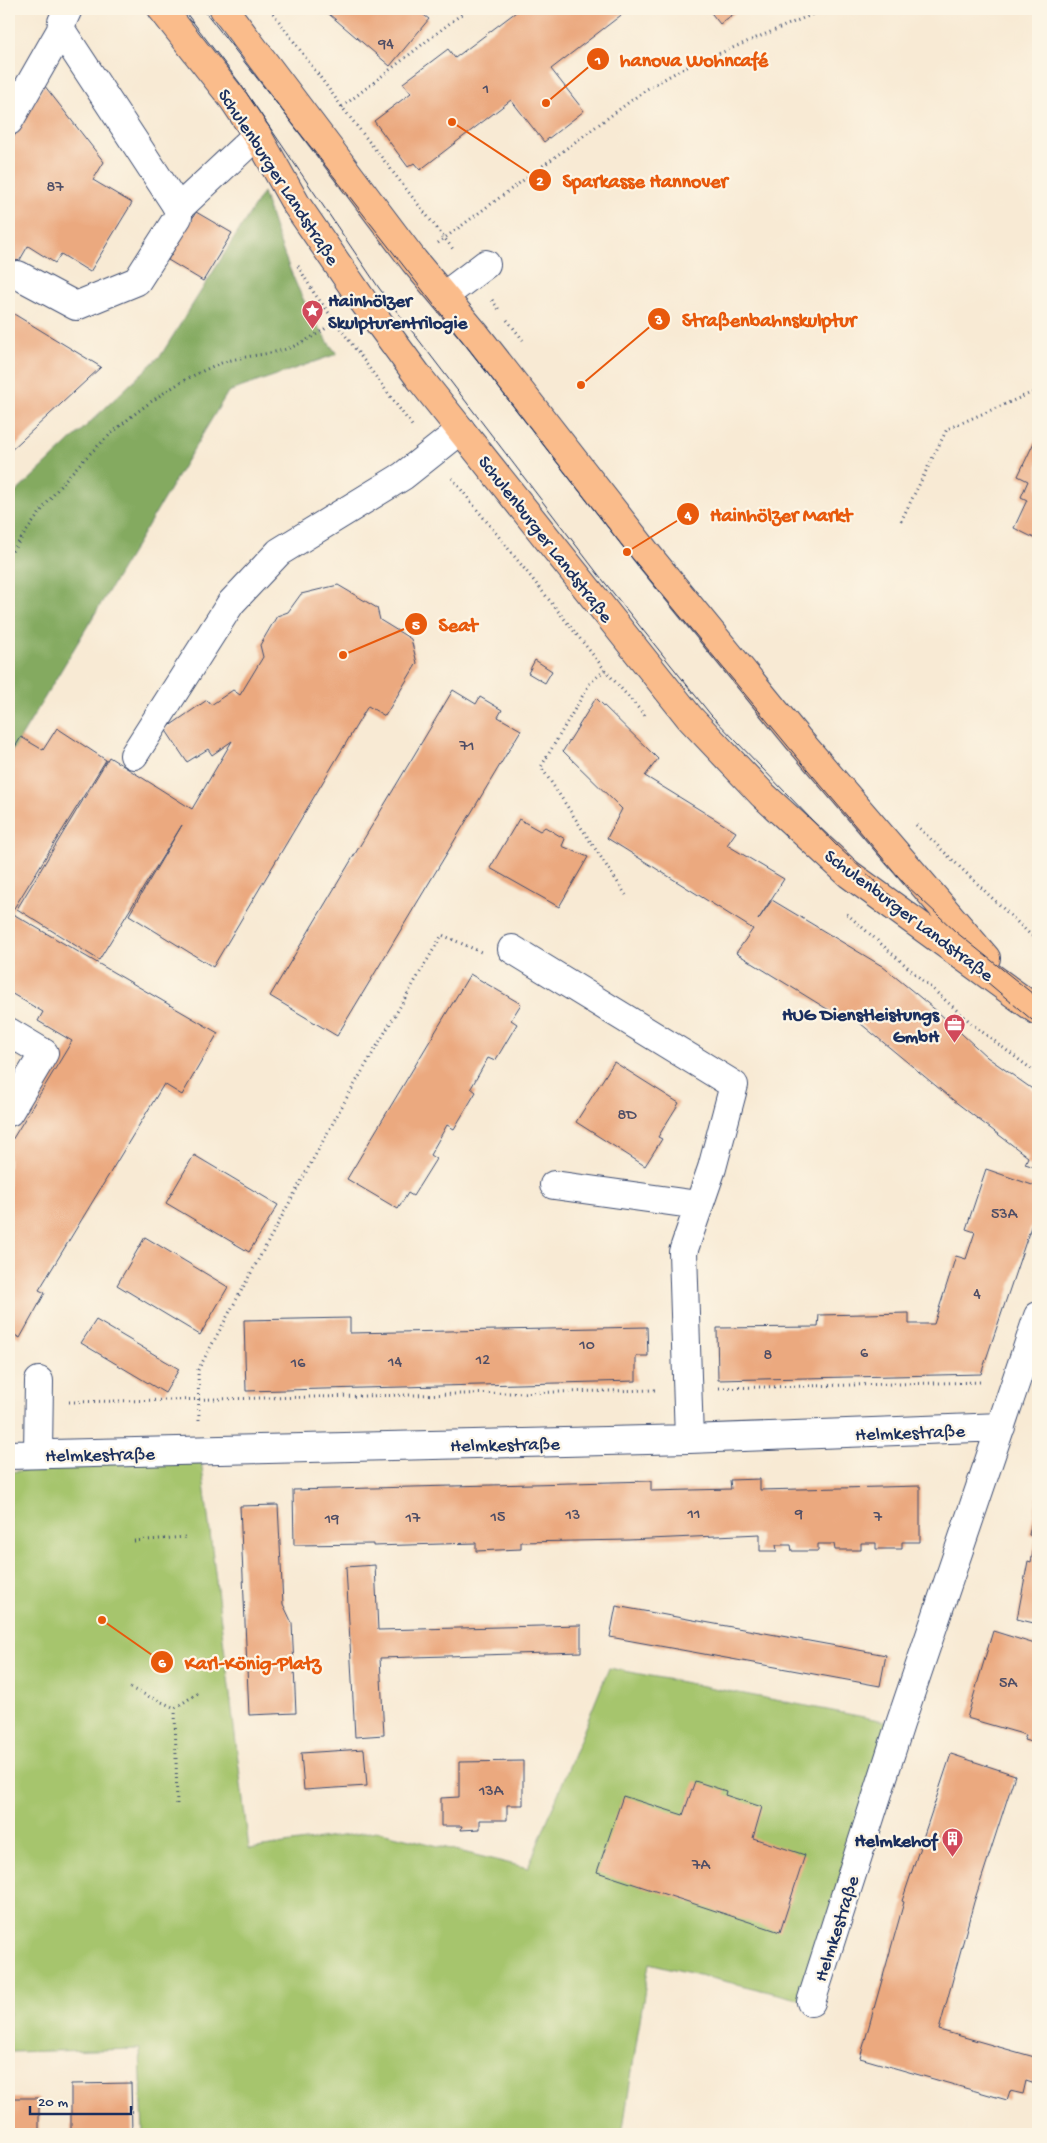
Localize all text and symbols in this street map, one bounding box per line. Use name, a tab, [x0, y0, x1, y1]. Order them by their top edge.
house number: 94	[377, 36, 394, 55]
callout: hanova Wohncafé	[585, 41, 778, 76]
text: hanova Wohncafé	[620, 51, 769, 74]
text: 1	[594, 52, 601, 70]
house number: 1	[482, 81, 489, 100]
street label: Schulenburger Landstraße	[211, 85, 343, 271]
callout: Sparkasse Hannover	[528, 162, 738, 197]
text: Sparkasse Hannover	[562, 172, 730, 195]
text: 2	[536, 173, 544, 191]
house number: 87	[46, 179, 64, 198]
place label: Hainhölzer Skulpturentrilogie	[328, 291, 469, 336]
place icon: Hainhölzer Skulpturentrilogie	[300, 298, 324, 329]
callout: Straßenbahnskulptur	[647, 302, 866, 337]
text: Straßenbahnskulptur	[682, 311, 858, 334]
text: 3	[654, 312, 663, 330]
street label: Schulenburger Landstraße	[472, 452, 617, 629]
callout: Hainhölzer Markt	[675, 496, 862, 531]
text: Hainhölzer Markt	[710, 506, 854, 529]
text: 4	[683, 507, 692, 525]
callout: Seat	[403, 606, 487, 641]
text: Seat	[439, 616, 479, 639]
text: 5	[412, 617, 420, 635]
house number: 71	[459, 738, 474, 757]
street label: Schulenburger Landstraße	[819, 846, 997, 988]
place label: HUG Dienstleistungs GmbH	[782, 1005, 940, 1050]
office icon: HUG Dienstleistungs GmbH	[943, 1012, 967, 1043]
house number: 8D	[617, 1107, 637, 1126]
house number: 53A	[991, 1206, 1019, 1225]
house number: 4	[973, 1286, 981, 1305]
house number: 10	[578, 1337, 595, 1356]
house number: 6	[860, 1345, 869, 1364]
house number: 8	[764, 1347, 773, 1366]
house number: 12	[475, 1352, 490, 1371]
house number: 14	[387, 1354, 402, 1373]
house number: 16	[290, 1355, 306, 1374]
street label: Helmkestraße	[855, 1421, 966, 1448]
street label: Helmkestraße	[450, 1434, 560, 1459]
street label: Helmkestraße	[45, 1444, 155, 1469]
house number: 11	[687, 1506, 700, 1525]
house number: 9	[794, 1506, 803, 1525]
house number: 13	[565, 1507, 580, 1526]
house number: 15	[490, 1509, 505, 1528]
house number: 7	[873, 1509, 883, 1528]
house number: 17	[405, 1510, 421, 1529]
house number: 19	[324, 1511, 339, 1530]
callout: Karl-König-Platz	[149, 1645, 331, 1680]
text: Karl-König-Platz	[184, 1654, 322, 1677]
text: 6	[158, 1655, 166, 1673]
house number: 5A	[999, 1675, 1018, 1694]
house number: 13A	[478, 1783, 505, 1802]
building icon: Helmkehof	[941, 1827, 965, 1858]
place label: Helmkehof	[855, 1831, 939, 1854]
house number: 7A	[691, 1857, 711, 1876]
street label: Helmkestraße	[810, 1873, 866, 1985]
scale bar	[30, 2083, 131, 2115]
text: 20 m	[38, 2094, 68, 2112]

